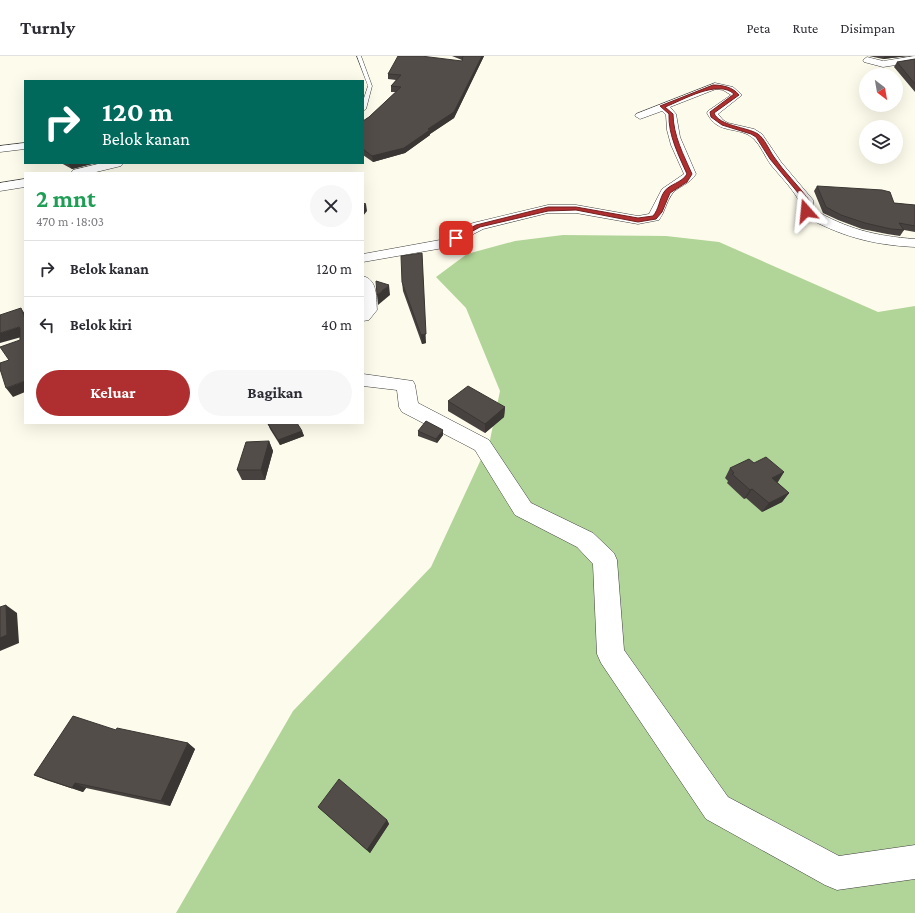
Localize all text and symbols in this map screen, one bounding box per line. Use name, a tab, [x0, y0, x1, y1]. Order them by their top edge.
text: Turnly	[20, 17, 75, 38]
text: Peta	[747, 20, 771, 36]
text: Rute	[793, 20, 818, 36]
text: Disimpan	[840, 20, 895, 36]
north arrow	[859, 68, 903, 112]
map controls	[859, 68, 903, 164]
icon: right	[36, 96, 88, 148]
text: 120 m	[102, 96, 173, 127]
button: layers	[859, 120, 903, 164]
text: Belok kanan	[102, 129, 190, 149]
text: 2 mnt	[36, 185, 96, 212]
button: close	[310, 185, 352, 227]
position arrow	[785, 190, 827, 232]
text: 470 m · 18:03	[36, 214, 104, 229]
pin	[439, 221, 473, 255]
icon: arrive	[445, 227, 467, 249]
icon: right	[36, 258, 58, 280]
text: Belok kanan	[70, 261, 149, 277]
text: 120 m	[317, 261, 352, 277]
icon: left	[36, 314, 58, 336]
text: Belok kiri	[70, 317, 132, 333]
text: 40 m	[321, 317, 352, 333]
button: Keluar	[36, 370, 190, 416]
button: Bagikan	[198, 370, 352, 416]

